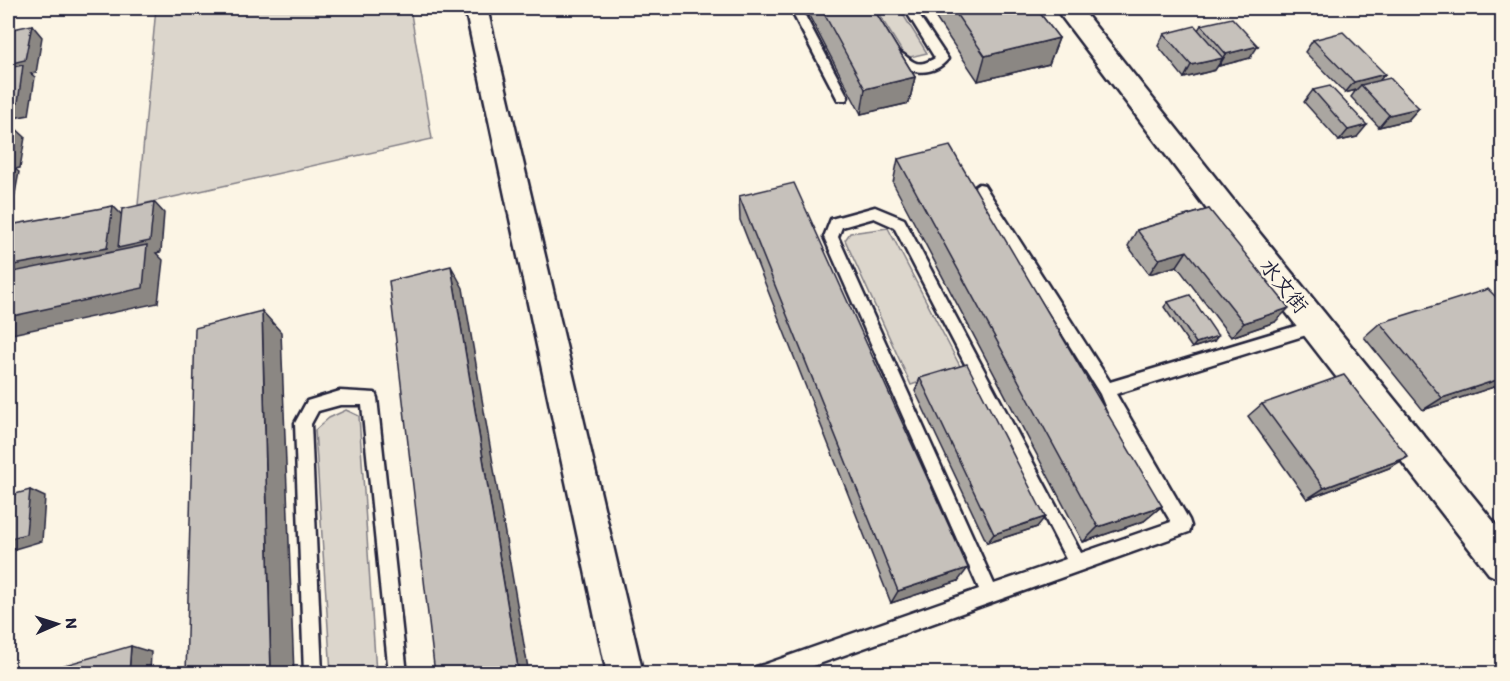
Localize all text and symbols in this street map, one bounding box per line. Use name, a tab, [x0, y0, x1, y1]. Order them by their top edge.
street label: 水文街	[1255, 253, 1314, 318]
north arrow	[27, 594, 87, 654]
text: N	[62, 617, 81, 629]

